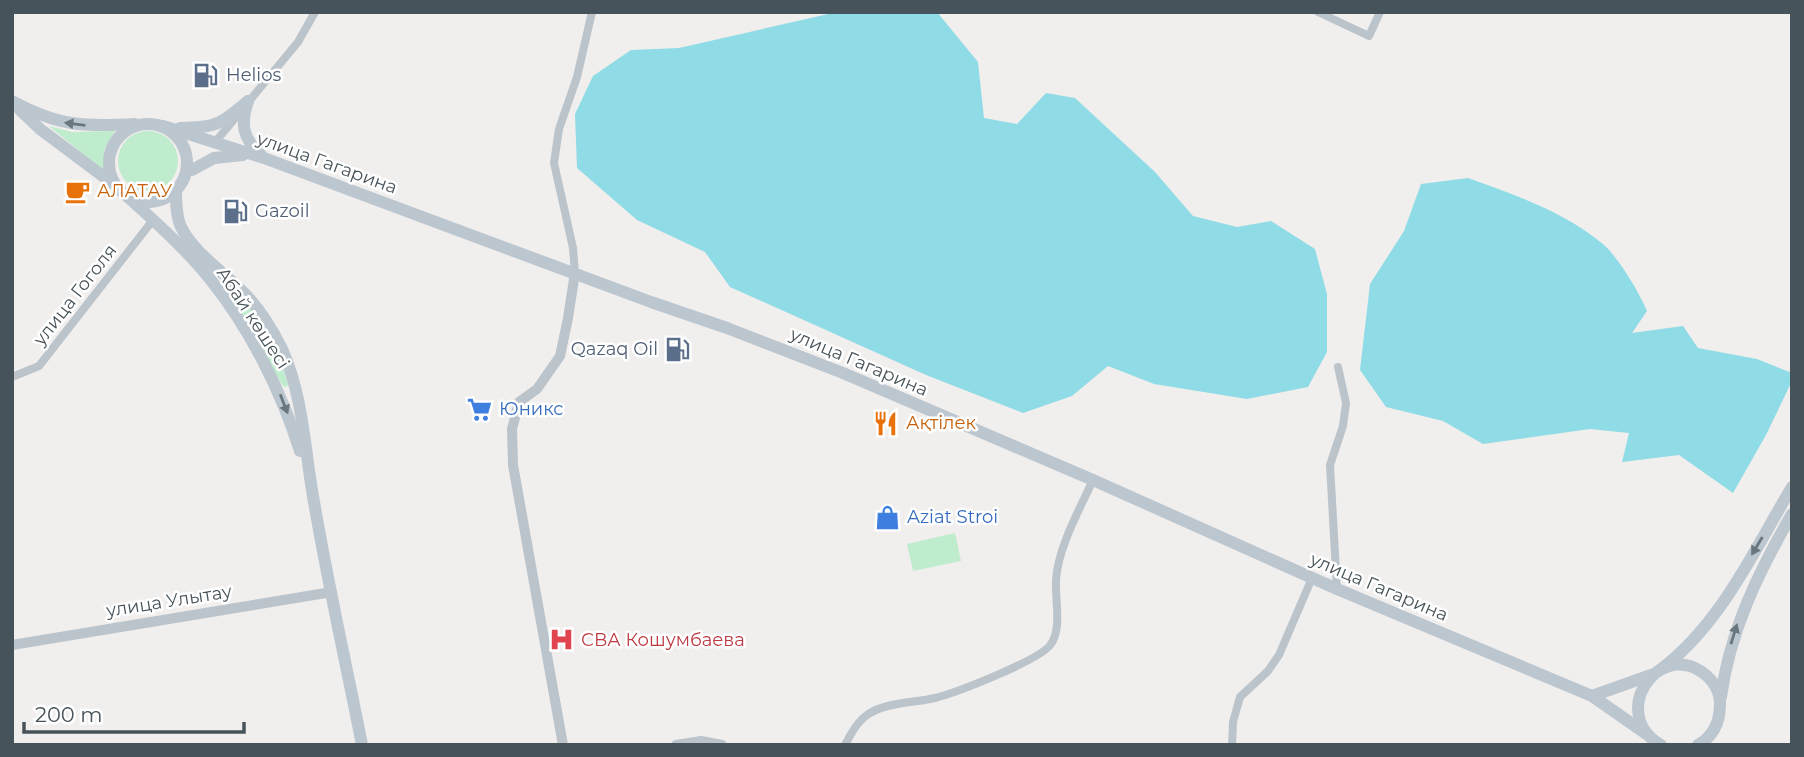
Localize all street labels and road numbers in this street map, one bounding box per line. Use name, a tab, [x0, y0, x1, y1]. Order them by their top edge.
street label: улица Гагарина	[253, 127, 400, 199]
street label: улица Гоголя	[28, 240, 121, 351]
street label: Абай көшесі	[212, 263, 294, 373]
street label: улица Гагарина	[786, 323, 931, 401]
street label: улица Гагарина	[1306, 548, 1451, 626]
street label: улица Улытау	[104, 580, 233, 622]

